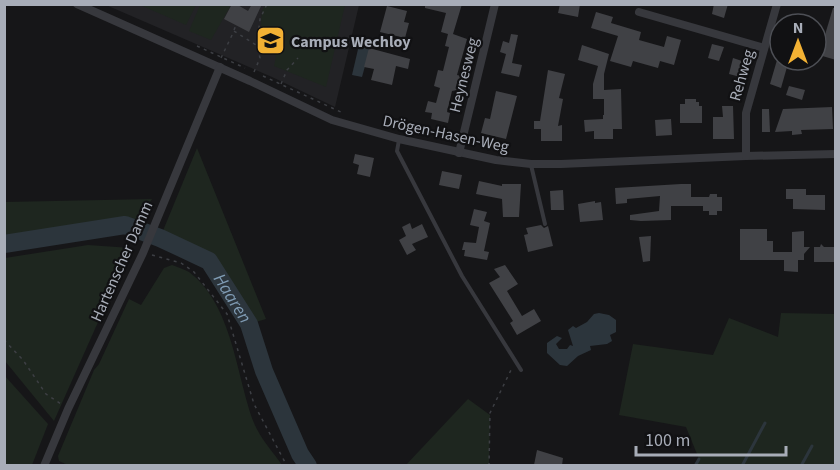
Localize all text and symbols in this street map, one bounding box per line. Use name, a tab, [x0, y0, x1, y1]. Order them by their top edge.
north arrow	[768, 12, 828, 72]
text: N	[793, 17, 803, 39]
school or university icon: Campus Wechloy	[254, 25, 286, 57]
place label: Campus Wechloy	[291, 31, 411, 53]
street label: Heynesweg	[444, 35, 484, 115]
street label: Rehweg	[724, 47, 760, 104]
street label: Drögen-Hasen-Weg	[381, 110, 511, 158]
street label: Hartenscher Damm	[85, 198, 158, 325]
water label: Haaren	[207, 269, 257, 328]
scale bar	[636, 419, 786, 457]
text: 100 m	[645, 428, 690, 453]

